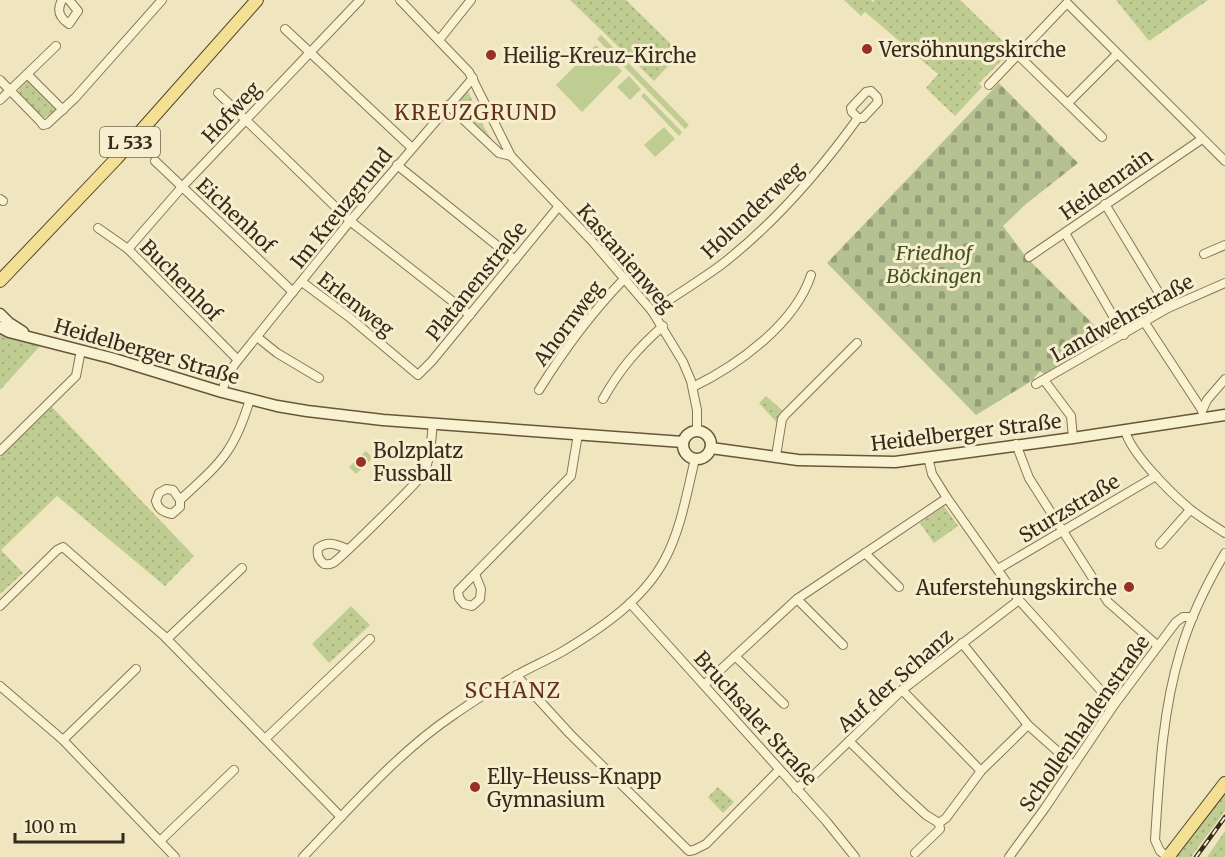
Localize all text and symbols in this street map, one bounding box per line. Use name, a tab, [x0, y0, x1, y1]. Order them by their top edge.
place label: Versöhnungskirche	[878, 37, 1066, 62]
marker: Versöhnungskirche	[860, 42, 874, 56]
place label: Heilig-Kreuz-Kirche	[503, 43, 696, 68]
marker: Heilig-Kreuz-Kirche	[484, 48, 498, 62]
street label: Hofweg	[196, 76, 266, 148]
district label: KREUZGRUND	[394, 99, 558, 126]
road number: L 533	[100, 127, 160, 157]
street label: Im Kreuzgrund	[285, 143, 397, 273]
street label: Heidenrain	[1055, 143, 1157, 225]
street label: Holunderweg	[696, 156, 808, 264]
street label: Eichenhof	[192, 172, 281, 259]
street label: Kastanienweg	[572, 198, 680, 318]
street label: Platanenstraße	[420, 216, 532, 346]
street label: Buchenhof	[135, 234, 228, 327]
park label: Friedhof Böckingen	[886, 240, 982, 288]
street label: Erlenweg	[313, 266, 399, 342]
street label: Landwehrstraße	[1046, 269, 1198, 367]
street label: Ahornweg	[527, 275, 608, 371]
street label: Heidelberger Straße	[51, 313, 243, 389]
street label: Heidelberger Straße	[869, 408, 1063, 456]
place label: Bolzplatz Fussball	[373, 438, 463, 486]
marker: Bolzplatz Fussball	[354, 455, 368, 469]
street label: Sturzstraße	[1014, 468, 1124, 548]
place label: Auferstehungskirche	[915, 575, 1117, 600]
marker: Auferstehungskirche	[1122, 580, 1136, 594]
street label: Auf der Schanz	[831, 623, 958, 738]
street label: Schollenhaldenstraße	[1014, 630, 1154, 816]
street label: Bruchsaler Straße	[689, 646, 823, 790]
district label: SCHANZ	[465, 677, 561, 704]
place label: Elly-Heuss-Knapp Gymnasium	[487, 764, 662, 812]
marker: Elly-Heuss-Knapp Gymnasium	[468, 780, 482, 794]
scale bar	[15, 806, 123, 844]
text: 100 m	[24, 815, 77, 838]

